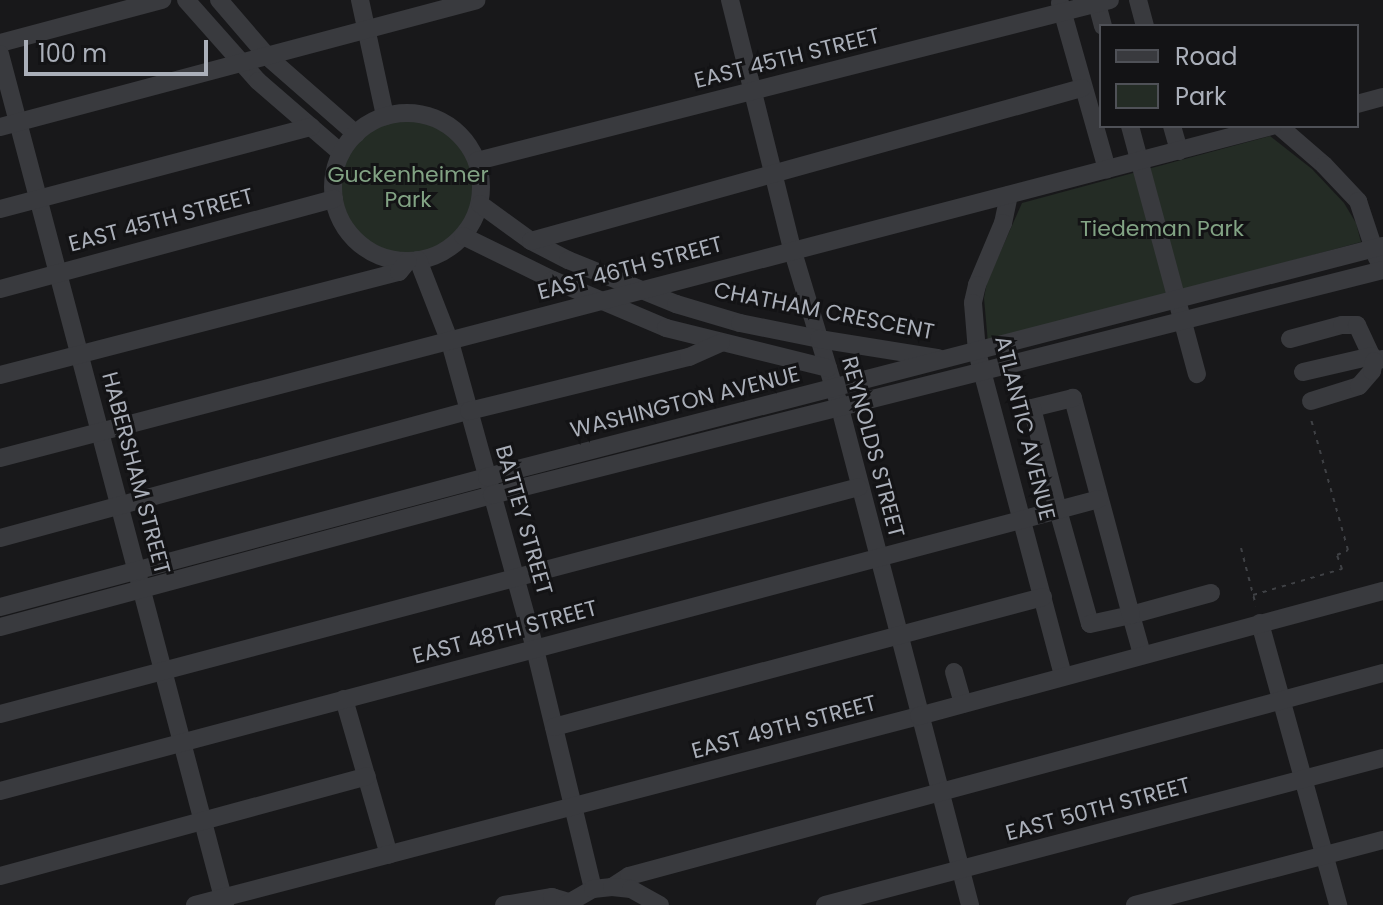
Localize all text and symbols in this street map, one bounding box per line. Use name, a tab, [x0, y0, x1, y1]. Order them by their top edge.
street label: EAST 45TH STREET	[692, 22, 882, 94]
scale bar	[28, 24, 212, 74]
legend	[1099, 24, 1359, 128]
text: 100 m	[38, 37, 107, 70]
text: Road	[1175, 40, 1237, 73]
text: Park	[1175, 80, 1226, 113]
park label: Guckenheimer Park	[327, 161, 489, 212]
street label: EAST 45TH STREET	[66, 183, 256, 257]
park label: Tiedeman Park	[1080, 216, 1244, 242]
street label: EAST 46TH STREET	[535, 231, 725, 305]
street label: CHATHAM CRESCENT	[712, 277, 936, 345]
street label: ATLANTIC AVENUE	[989, 333, 1061, 523]
street label: REYNOLDS STREET	[836, 353, 910, 541]
street label: WASHINGTON AVENUE	[568, 361, 802, 443]
street label: HABERSHAM STREET	[96, 369, 176, 577]
street label: BATTEY STREET	[490, 442, 558, 598]
street label: EAST 48TH STREET	[410, 595, 600, 669]
street label: EAST 49TH STREET	[689, 690, 879, 764]
street label: EAST 50TH STREET	[1003, 772, 1193, 846]

